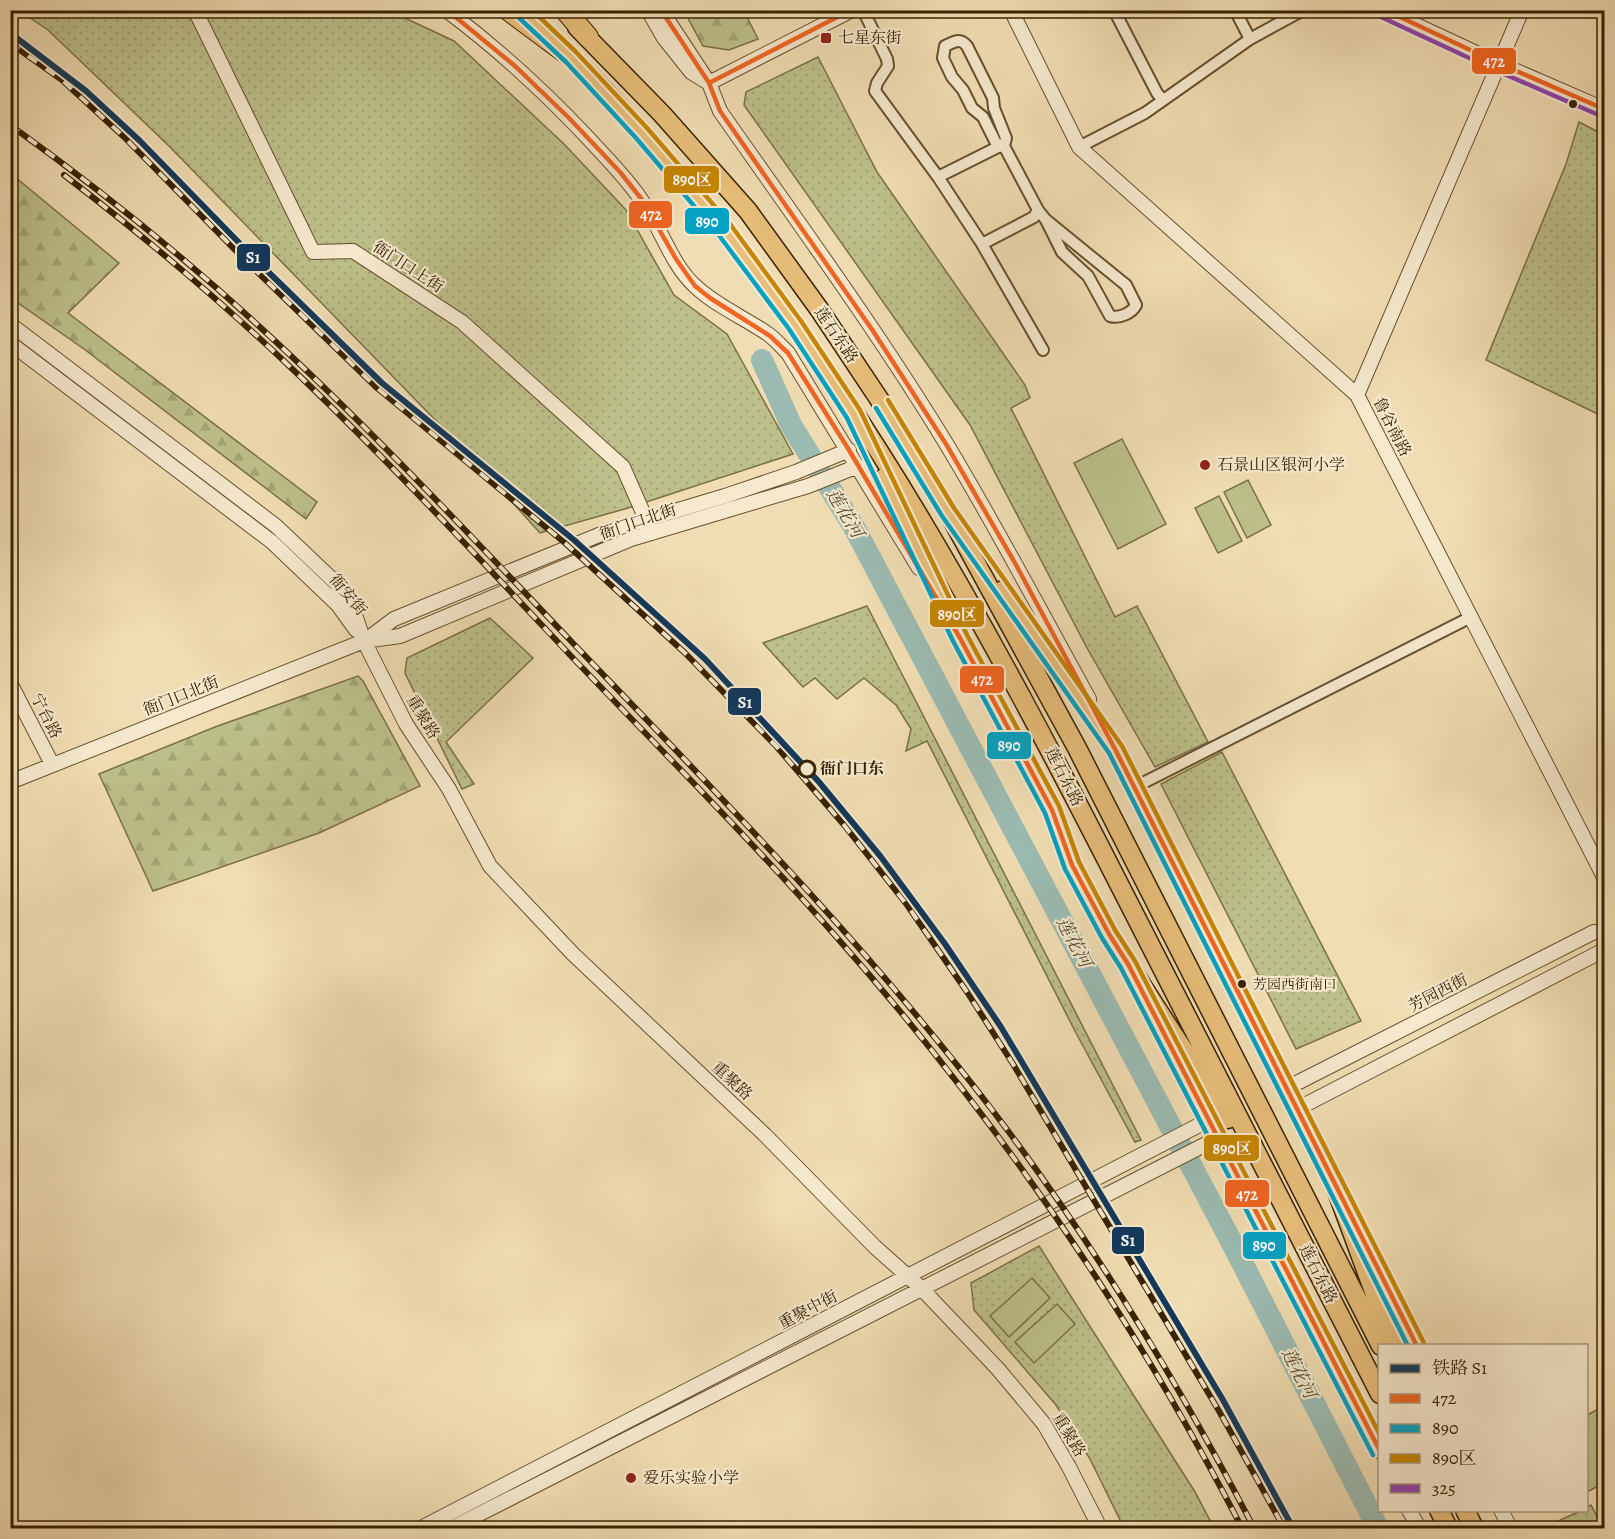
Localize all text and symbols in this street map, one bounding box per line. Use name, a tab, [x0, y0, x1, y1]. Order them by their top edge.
place label: 七星东街	[838, 27, 902, 49]
marker: 七星东街	[819, 31, 833, 45]
line badge: 472	[1471, 47, 1517, 75]
text: 472	[1483, 51, 1505, 73]
unlabelled marker	[1567, 98, 1579, 110]
line badge: 890区	[663, 165, 720, 194]
text: 890区	[672, 169, 712, 191]
line badge: 472	[628, 200, 673, 229]
text: 472	[640, 204, 662, 226]
line badge: 890	[684, 207, 730, 235]
text: 890	[695, 211, 719, 233]
street label: 衙门口上街	[368, 236, 448, 298]
line badge: S1	[236, 243, 271, 272]
text: S1	[246, 247, 260, 269]
street label: 莲石东路	[809, 302, 863, 368]
street label: 鲁谷南路	[1368, 393, 1416, 461]
place label: 石景山区银河小学	[1217, 454, 1345, 476]
marker: 石景山区银河小学	[1198, 458, 1212, 472]
water label: 莲花河	[821, 484, 871, 545]
street label: 衙门口北街	[597, 499, 679, 545]
street label: 衙安街	[324, 570, 372, 620]
line badge: 890区	[929, 599, 985, 628]
text: 890区	[937, 604, 977, 626]
line badge: 472	[959, 665, 1005, 694]
text: 472	[971, 669, 993, 691]
street label: 衙门口北街	[140, 671, 222, 721]
line badge: S1	[727, 687, 762, 716]
street label: 宁台路	[25, 690, 67, 742]
street label: 重聚路	[401, 691, 445, 743]
text: S1	[738, 692, 752, 714]
line badge: 890	[986, 731, 1032, 760]
text: 890	[997, 735, 1021, 757]
street label: 莲石东路	[1040, 743, 1088, 811]
place label: 衙门口东	[820, 758, 884, 780]
marker: 衙门口东	[798, 760, 816, 778]
water label: 莲花河	[1051, 913, 1099, 974]
street label: 芳园西街	[1404, 969, 1472, 1017]
place label: 芳园西街南口	[1253, 975, 1337, 994]
marker: 芳园西街南口	[1236, 978, 1248, 990]
street label: 重聚路	[707, 1057, 757, 1105]
line badge: 890区	[1203, 1134, 1260, 1162]
text: 890区	[1212, 1138, 1252, 1160]
line badge: 472	[1224, 1179, 1270, 1208]
text: 472	[1236, 1184, 1258, 1206]
line badge: S1	[1111, 1226, 1145, 1255]
text: S1	[1121, 1230, 1135, 1252]
line badge: 890	[1242, 1231, 1287, 1260]
text: 890	[1252, 1235, 1276, 1257]
street label: 莲石东路	[1294, 1240, 1342, 1308]
street label: 重聚中街	[775, 1285, 841, 1335]
water label: 莲花河	[1276, 1343, 1323, 1405]
legend	[1378, 1344, 1588, 1512]
text: 铁路 S1	[1432, 1356, 1487, 1380]
text: 472	[1432, 1386, 1457, 1410]
street label: 重聚路	[1047, 1409, 1091, 1461]
text: 890	[1432, 1416, 1459, 1440]
text: 890区	[1432, 1446, 1477, 1470]
place label: 爱乐实验小学	[643, 1467, 739, 1489]
marker: 爱乐实验小学	[624, 1471, 638, 1485]
text: 325	[1432, 1476, 1456, 1500]

